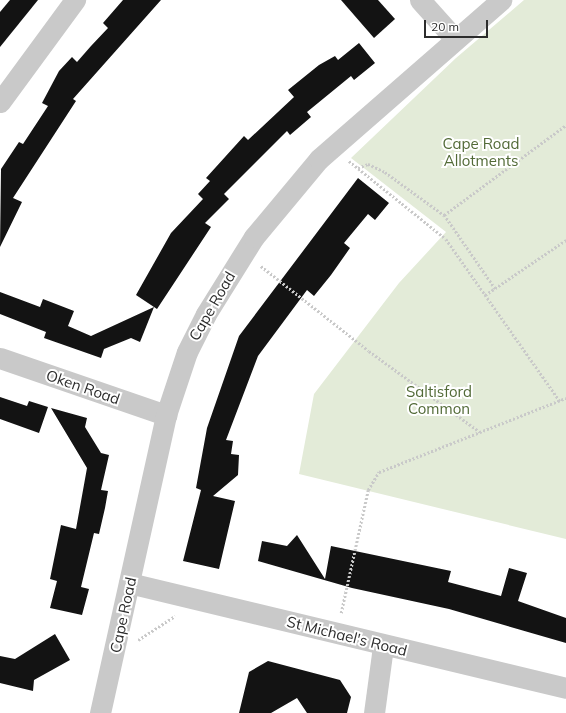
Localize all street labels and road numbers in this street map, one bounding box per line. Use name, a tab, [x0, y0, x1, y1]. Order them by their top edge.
street label: Cape Road	[185, 268, 239, 344]
street label: Oken Road	[44, 366, 122, 408]
street label: Cape Road	[106, 576, 140, 654]
street label: St Michael's Road	[285, 612, 409, 660]

